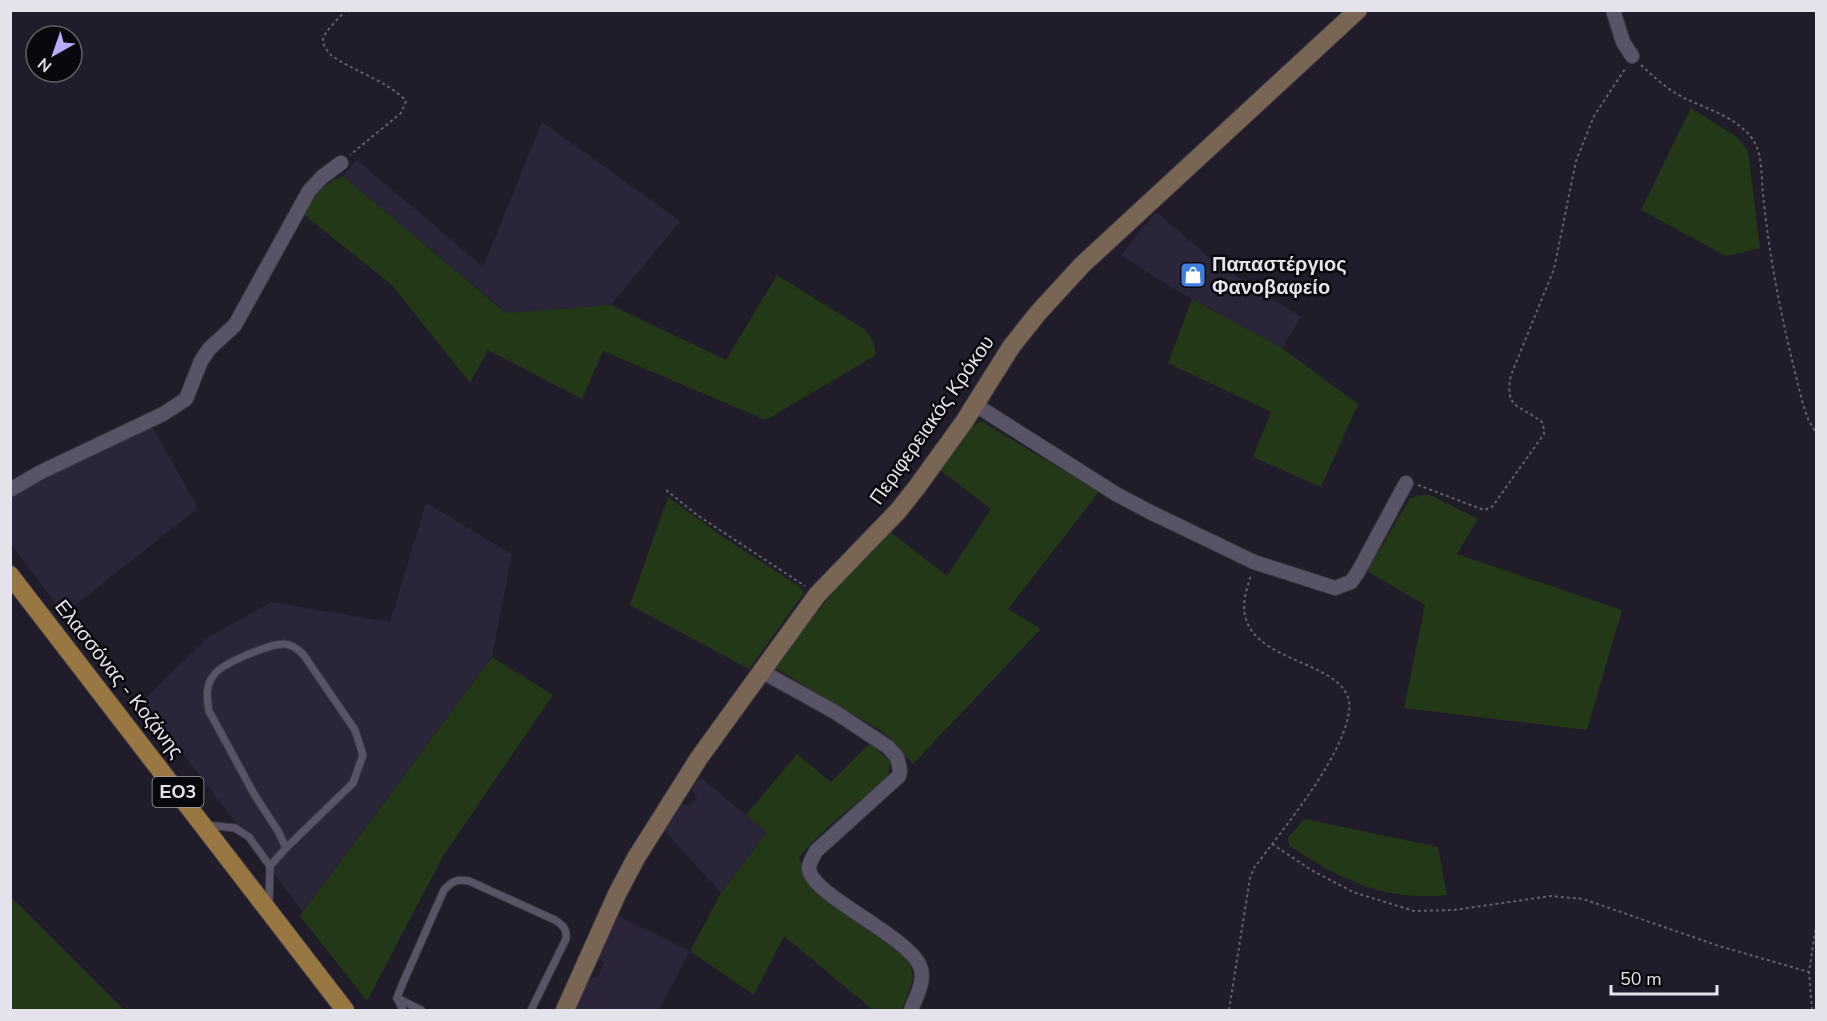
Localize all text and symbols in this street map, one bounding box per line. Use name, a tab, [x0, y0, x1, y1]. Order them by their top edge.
north arrow	[24, 24, 84, 84]
text: N	[33, 52, 57, 77]
place label: Παπαστέργιος Φανοβαφείο	[1212, 251, 1347, 301]
shop icon: Παπαστέργιος Φανοβαφείο	[1178, 260, 1208, 290]
street label: Περιφερειακός Κρόκου	[863, 330, 1001, 510]
street label: Ελασσόνας - Κοζάνης	[49, 594, 190, 764]
road number: ΕΟ3	[152, 777, 204, 807]
scale bar	[1611, 958, 1718, 996]
text: 50 m	[1620, 967, 1662, 991]

